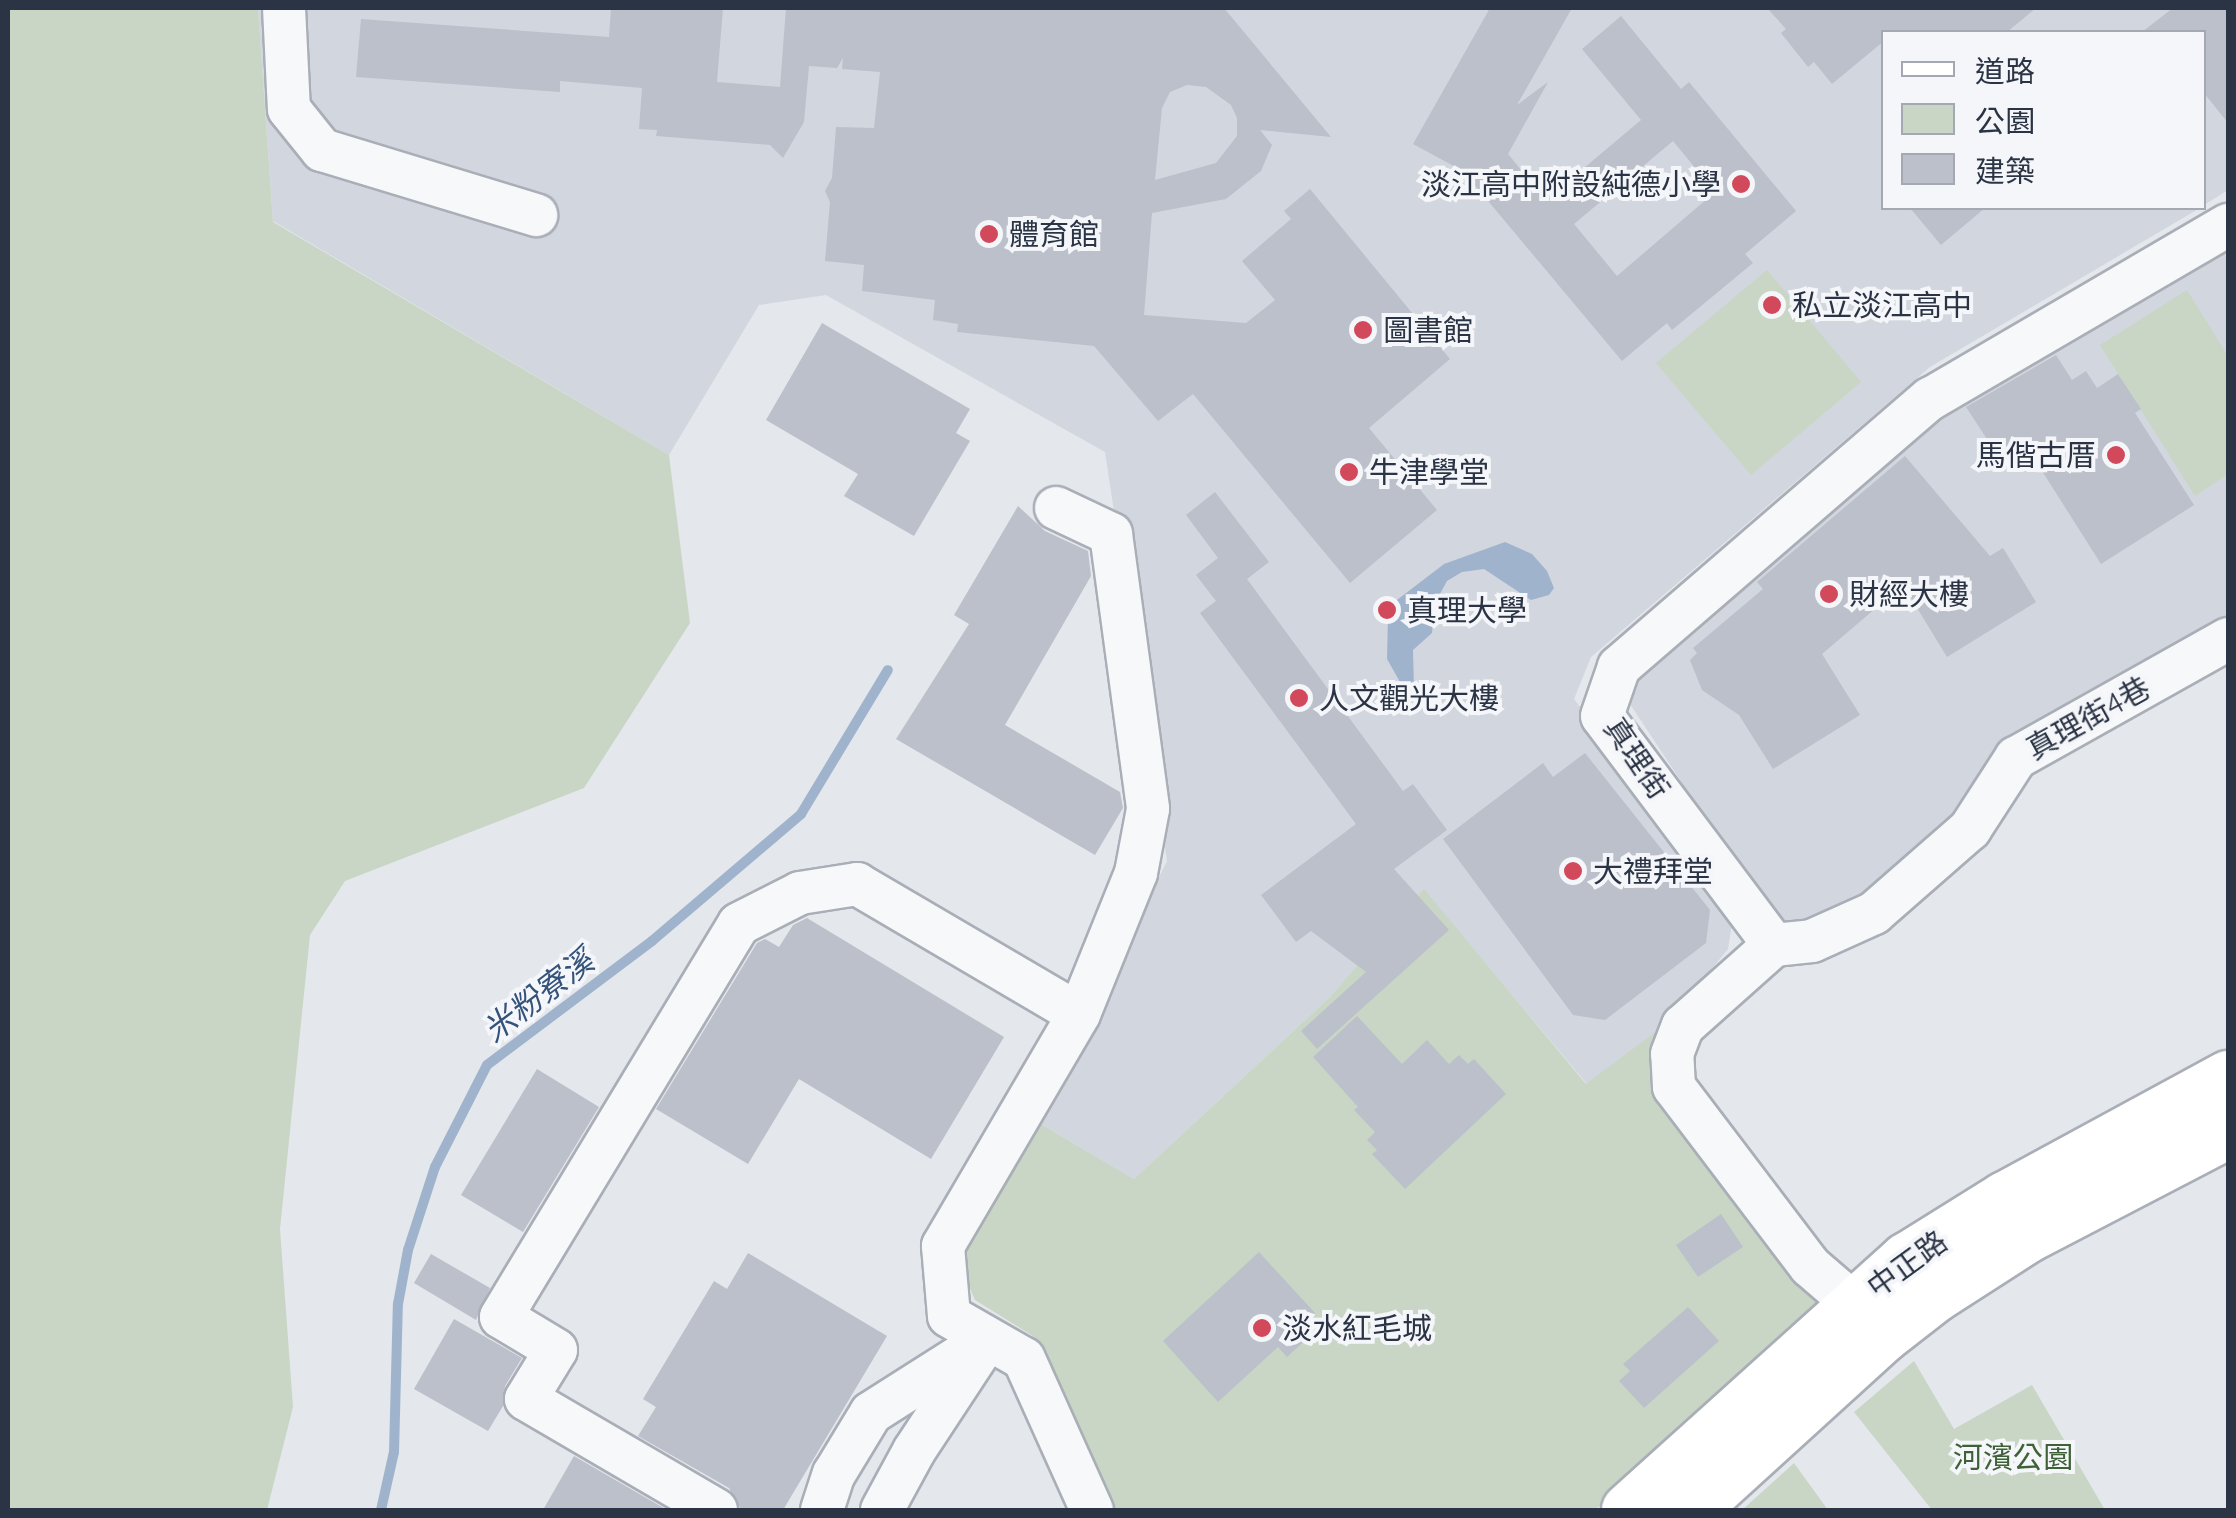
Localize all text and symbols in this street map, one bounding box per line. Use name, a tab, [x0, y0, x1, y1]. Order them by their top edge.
legend	[1881, 30, 2206, 210]
text: 道路	[1975, 52, 2035, 90]
text: 公園	[1975, 102, 2035, 140]
text: 建築	[1975, 152, 2035, 190]
place label: 淡江高中附設純德小學	[1421, 166, 1721, 202]
marker: 淡江高中附設純德小學	[1730, 173, 1752, 195]
place label: 體育館	[1009, 216, 1099, 252]
marker: 體育館	[978, 223, 1000, 245]
place label: 私立淡江高中	[1792, 287, 1972, 323]
marker: 私立淡江高中	[1761, 294, 1783, 316]
place label: 圖書館	[1383, 312, 1473, 348]
marker: 圖書館	[1352, 319, 1374, 341]
place label: 馬偕古厝	[1976, 437, 2096, 473]
marker: 馬偕古厝	[2105, 444, 2127, 466]
place label: 牛津學堂	[1369, 454, 1489, 490]
marker: 牛津學堂	[1338, 461, 1360, 483]
place label: 財經大樓	[1849, 576, 1969, 612]
marker: 財經大樓	[1818, 583, 1840, 605]
place label: 真理大學	[1407, 592, 1527, 628]
marker: 真理大學	[1376, 599, 1398, 621]
street label: 真理街4巷	[2020, 669, 2156, 767]
place label: 人文觀光大樓	[1319, 680, 1499, 716]
marker: 人文觀光大樓	[1288, 687, 1310, 709]
street label: 真理街	[1597, 711, 1677, 805]
place label: 大禮拜堂	[1593, 853, 1713, 889]
marker: 大禮拜堂	[1562, 860, 1584, 882]
water label: 米粉寮溪	[475, 941, 601, 1049]
street label: 中正路	[1860, 1223, 1954, 1305]
place label: 淡水紅毛城	[1282, 1310, 1432, 1346]
marker: 淡水紅毛城	[1251, 1317, 1273, 1339]
park label: 河濱公園	[1953, 1439, 2073, 1475]

